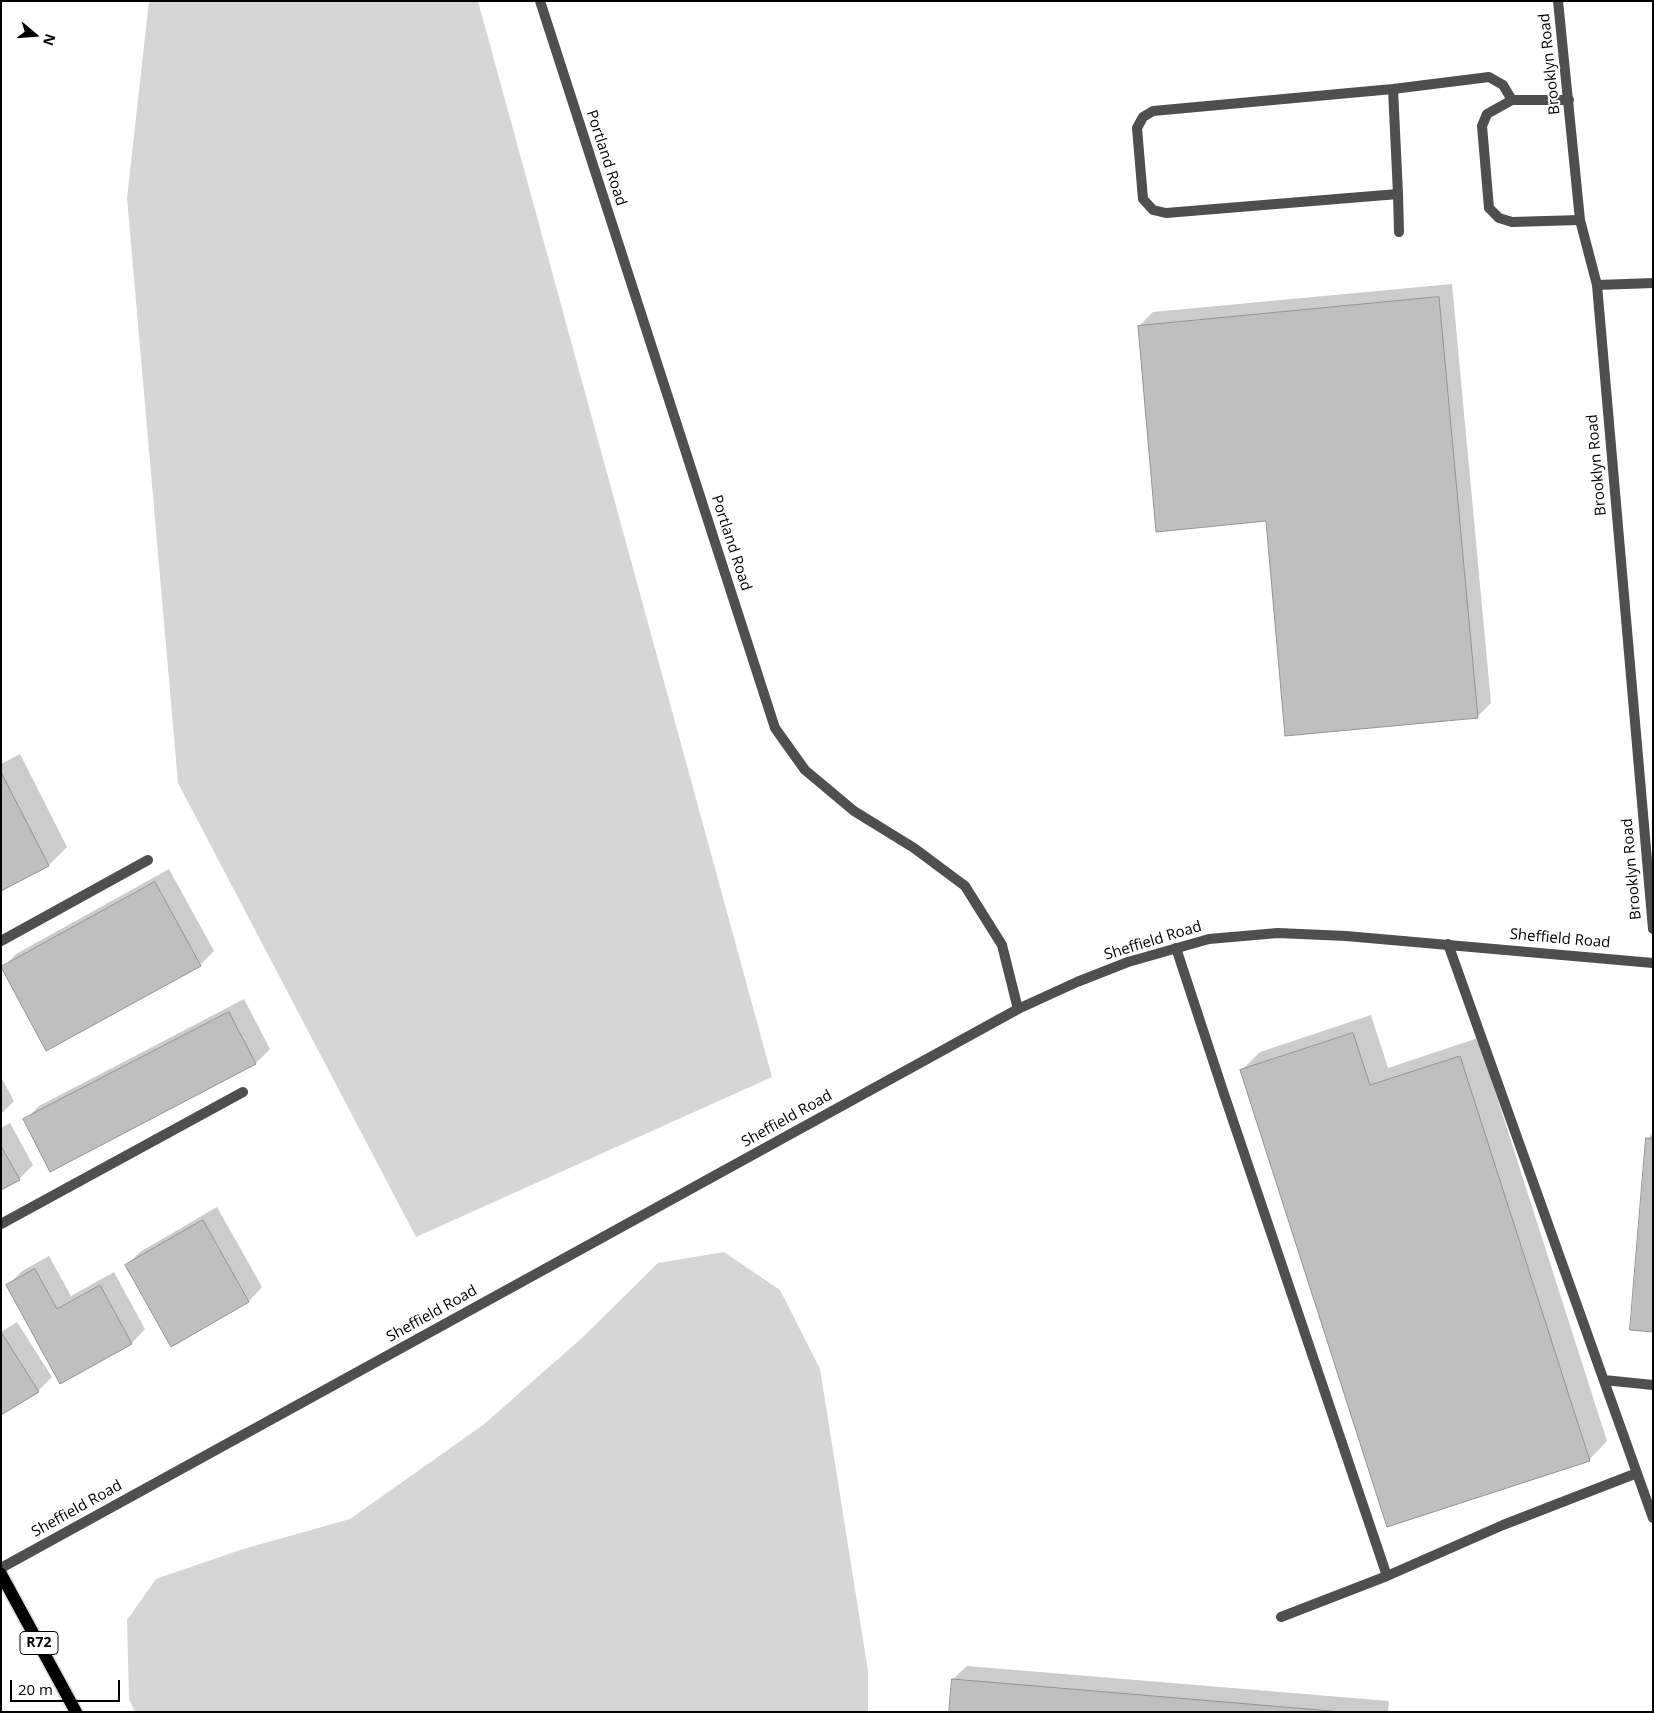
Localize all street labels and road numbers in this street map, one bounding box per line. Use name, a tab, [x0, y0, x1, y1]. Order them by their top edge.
street label: Brooklyn Road	[1536, 12, 1564, 116]
street label: Portland Road	[582, 108, 630, 208]
street label: Brooklyn Road	[1584, 413, 1610, 517]
street label: Portland Road	[707, 493, 755, 593]
street label: Brooklyn Road	[1619, 817, 1645, 921]
street label: Sheffield Road	[1102, 918, 1204, 964]
street label: Sheffield Road	[1509, 926, 1611, 952]
street label: Sheffield Road	[739, 1087, 835, 1151]
street label: Sheffield Road	[384, 1282, 480, 1346]
street label: Sheffield Road	[29, 1477, 125, 1541]
road number: R72	[20, 1632, 58, 1655]

